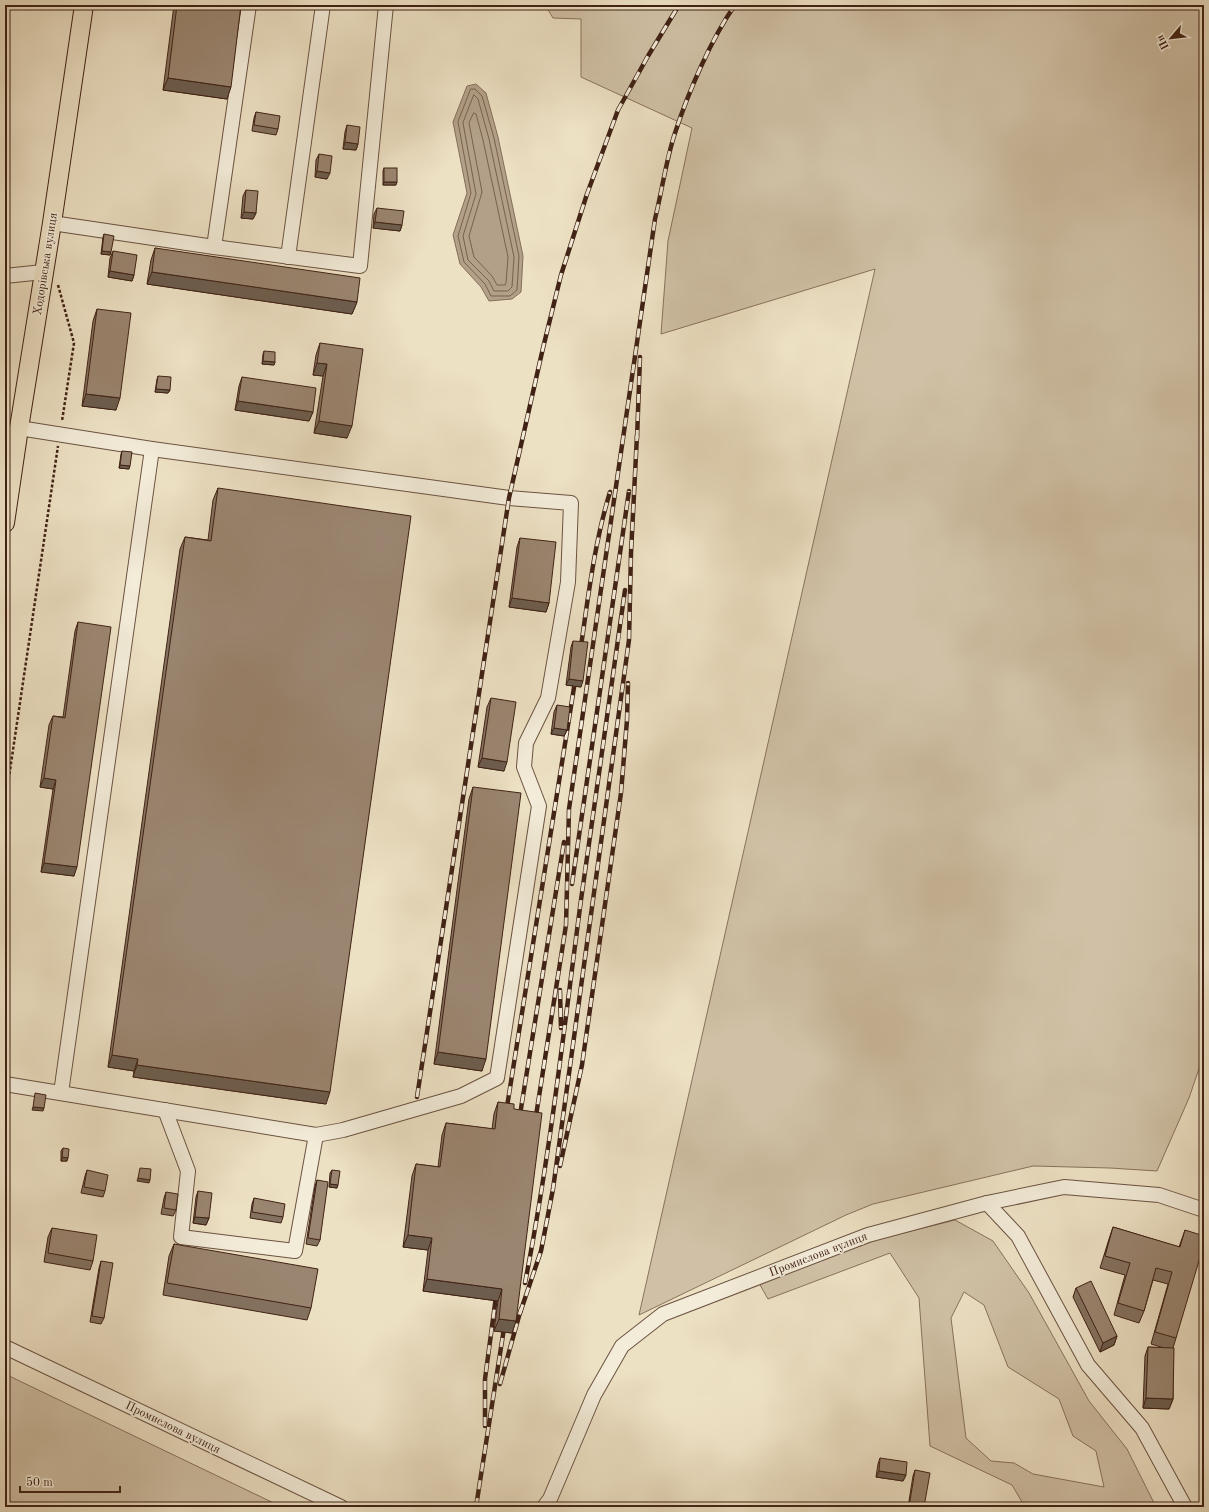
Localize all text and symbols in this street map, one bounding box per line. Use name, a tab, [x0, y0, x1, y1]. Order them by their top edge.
north arrow	[1151, 18, 1191, 58]
text: Пн	[1155, 33, 1172, 51]
street label: Ходорівська вулиця	[31, 212, 60, 316]
street label: Промислова вулиця	[768, 1231, 869, 1279]
street label: Промислова вулиця	[123, 1400, 222, 1456]
scale bar	[20, 1468, 120, 1494]
text: 50 m	[26, 1476, 53, 1489]

